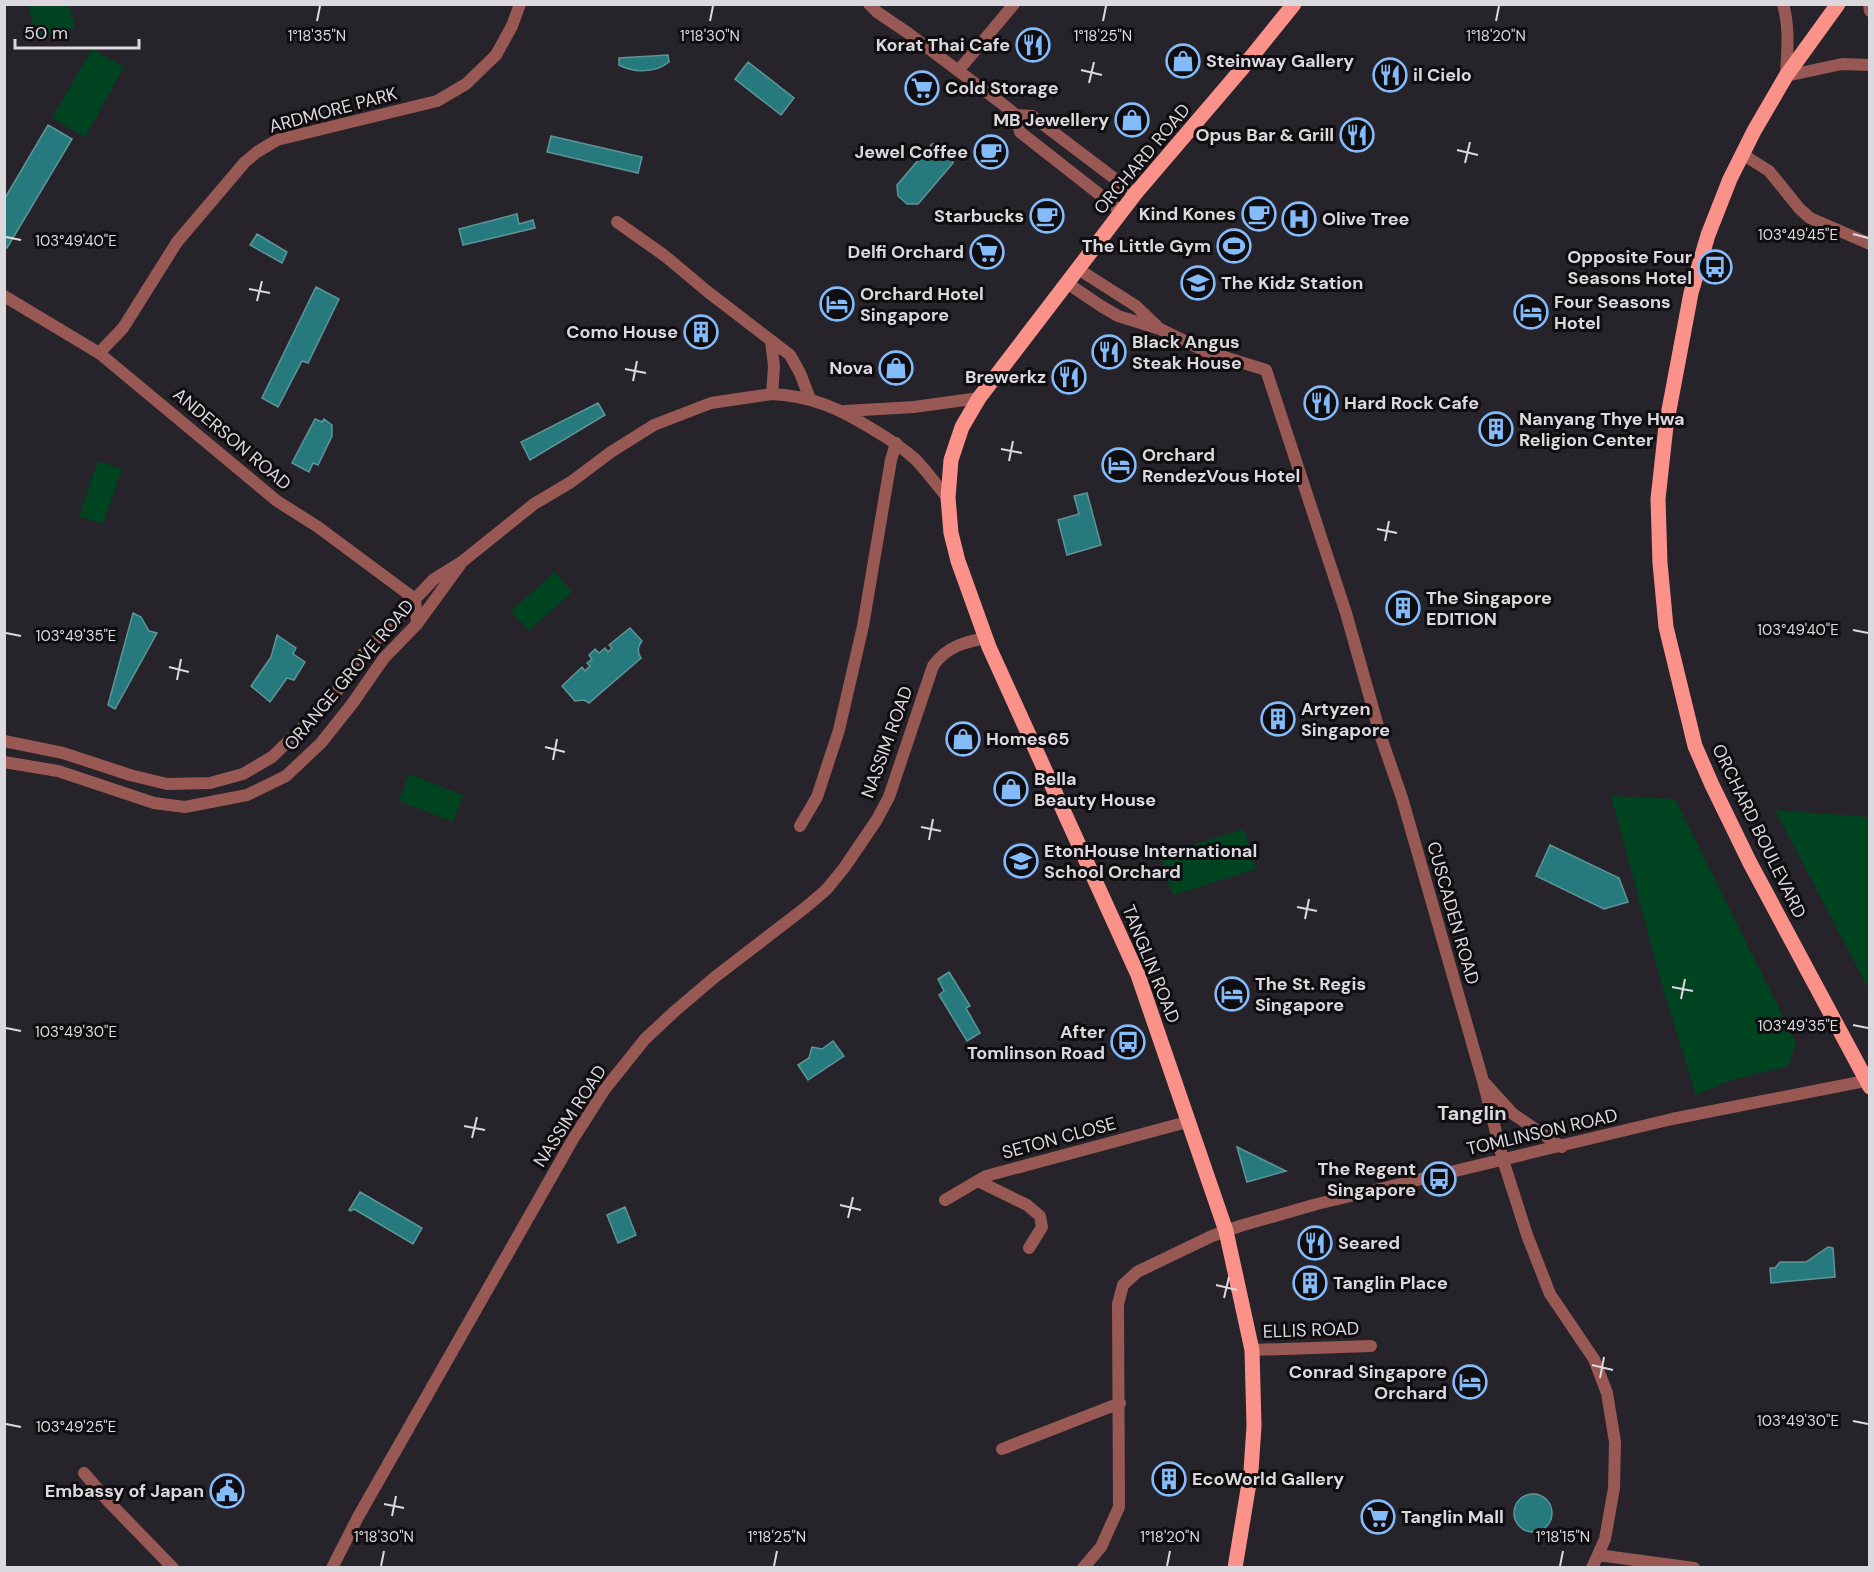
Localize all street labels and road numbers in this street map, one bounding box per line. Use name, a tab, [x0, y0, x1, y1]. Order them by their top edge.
street label: ARDMORE PARK	[266, 81, 400, 139]
street label: ORCHARD ROAD	[1089, 99, 1195, 219]
street label: ANDERSON ROAD	[168, 382, 296, 496]
street label: ORANGE GROVE ROAD	[279, 594, 419, 756]
street label: NASSIM ROAD	[856, 683, 918, 801]
street label: ORCHARD BOULEVARD	[1706, 740, 1812, 922]
street label: CUSCADEN ROAD	[1421, 839, 1485, 987]
street label: TANGLIN ROAD	[1116, 901, 1186, 1027]
street label: NASSIM ROAD	[528, 1060, 612, 1172]
street label: TOMLINSON ROAD	[1464, 1103, 1620, 1161]
street label: SETON CLOSE	[999, 1111, 1119, 1165]
street label: ELLIS ROAD	[1262, 1316, 1360, 1344]

